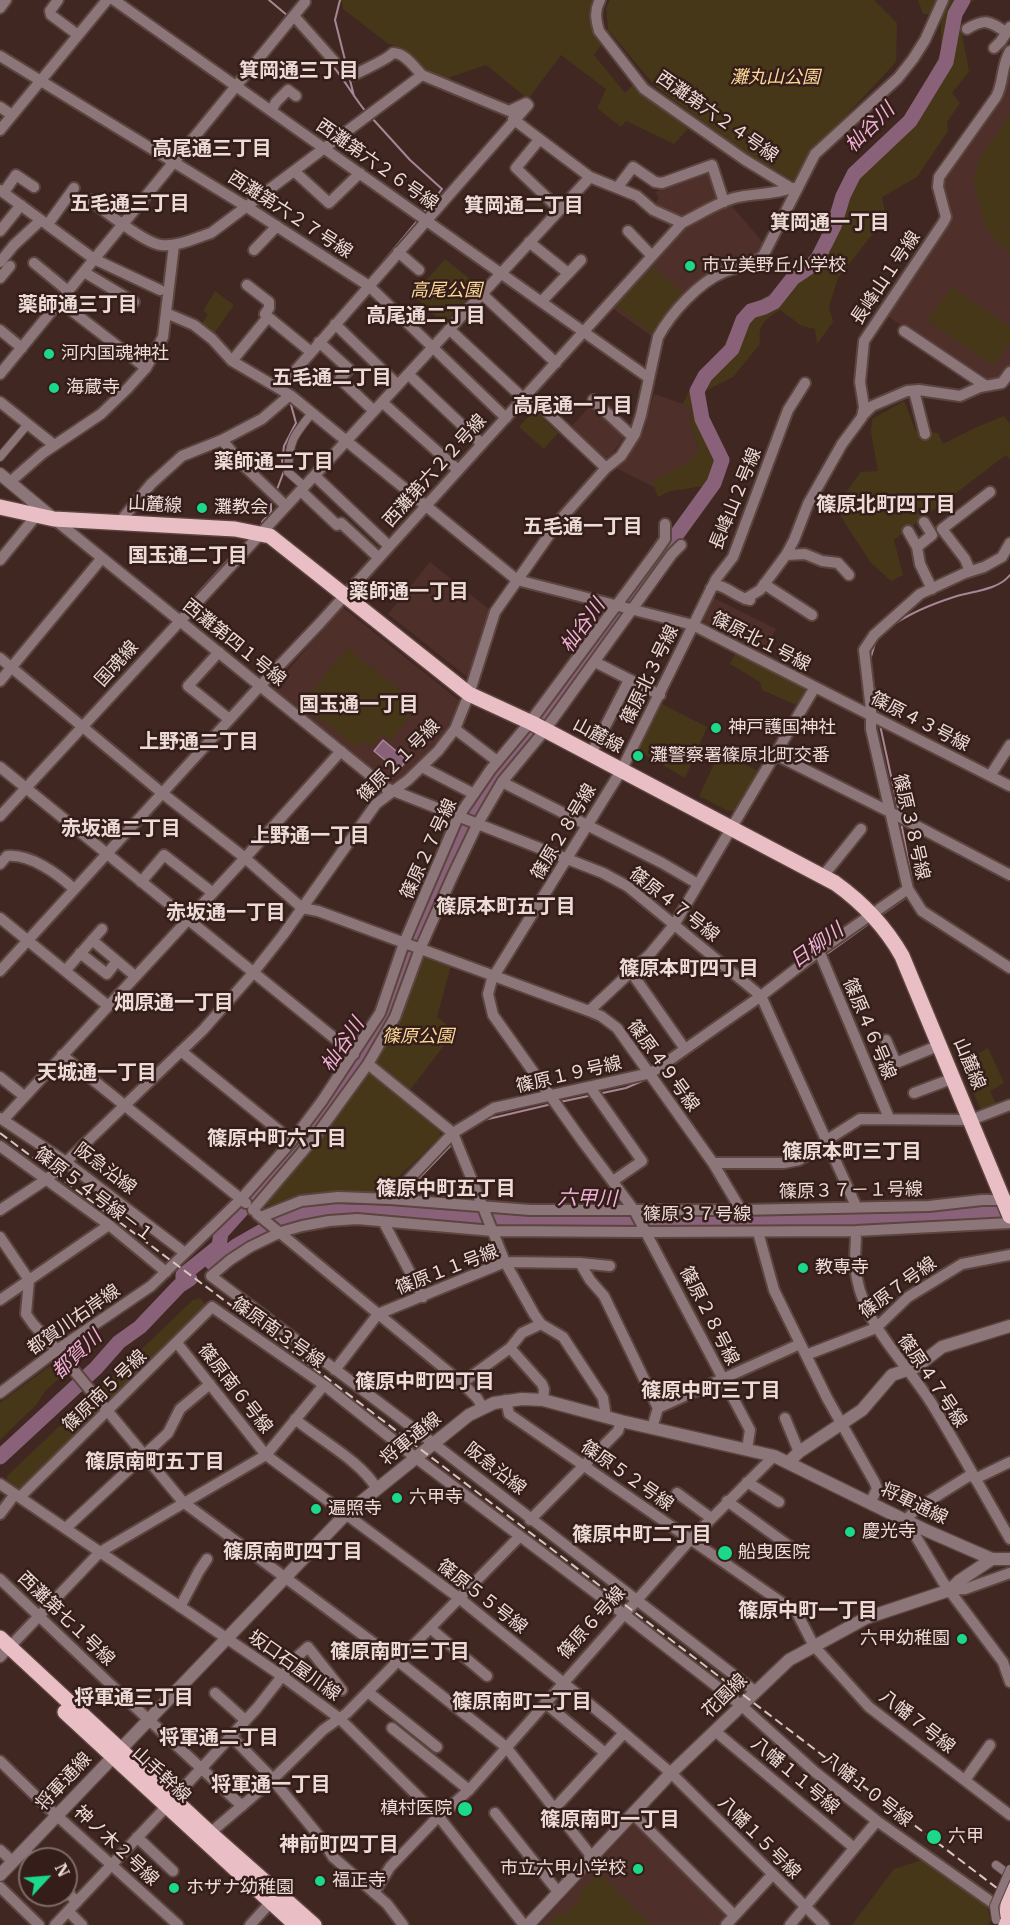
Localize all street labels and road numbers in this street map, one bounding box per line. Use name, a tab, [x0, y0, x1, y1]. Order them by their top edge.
street label: 西灘第六２４号線	[652, 67, 782, 167]
street label: 西灘第六２６号線	[312, 115, 442, 215]
street label: 西灘第六２７号線	[224, 167, 356, 263]
street label: 長峰山１号線	[847, 227, 925, 329]
street label: 西灘第六２２号線	[379, 410, 491, 532]
street label: 長峰山２号線	[706, 445, 766, 553]
street label: 山麓線	[127, 493, 183, 517]
street label: 西灘第四１号線	[178, 595, 290, 691]
street label: 篠原北１号線	[708, 608, 814, 676]
street label: 篠原北３号線	[617, 622, 683, 728]
street label: 国魂線	[91, 637, 143, 691]
street label: 篠原４３号線	[867, 688, 973, 756]
street label: 山麓線	[569, 714, 627, 758]
street label: 篠原２１号線	[353, 715, 445, 807]
street label: 篠原３８号線	[888, 772, 934, 882]
street label: 篠原２８号線	[527, 780, 601, 884]
street label: 篠原２７号線	[396, 795, 462, 903]
street label: 篠原４７号線	[625, 863, 723, 947]
street label: 篠原４６号線	[838, 975, 900, 1083]
street label: 篠原４９号線	[623, 1016, 703, 1116]
street label: 山麓線	[949, 1035, 989, 1093]
street label: 篠原１９号線	[514, 1052, 624, 1098]
street label: 阪急沿線	[70, 1139, 140, 1199]
street label: 篠原５４号線－１	[30, 1143, 158, 1247]
street label: 篠原３７－１号線	[779, 1179, 923, 1203]
street label: 篠原３７号線	[643, 1204, 751, 1226]
street label: 篠原１１号線	[393, 1241, 501, 1299]
street label: 篠原７号線	[855, 1253, 941, 1323]
street label: 篠原２８号線	[675, 1263, 743, 1369]
street label: 都賀川右岸線	[24, 1280, 124, 1360]
street label: 篠原南３号線	[228, 1293, 328, 1373]
street label: 篠原４７号線	[893, 1330, 971, 1432]
street label: 篠原南６号線	[193, 1340, 277, 1438]
street label: 篠原南５号線	[59, 1346, 151, 1436]
street label: 将軍通線	[376, 1408, 446, 1470]
street label: 篠原５２号線	[577, 1436, 677, 1516]
street label: 阪急沿線	[460, 1438, 530, 1500]
street label: 将軍通線	[877, 1479, 951, 1529]
street label: 篠原５５号線	[433, 1555, 531, 1639]
street label: 西灘第七１号線	[13, 1567, 119, 1671]
street label: 篠原６号線	[554, 1582, 630, 1664]
street label: 坂口石屋川線	[244, 1626, 344, 1706]
street label: 花園線	[698, 1669, 752, 1723]
street label: 八幡７号線	[875, 1686, 959, 1758]
street label: 八幡１１号線	[747, 1733, 843, 1819]
street label: 山手幹線	[127, 1743, 195, 1807]
street label: 将軍通線	[32, 1748, 96, 1816]
street label: 八幡１０号線	[818, 1748, 916, 1832]
street label: 八幡１５号線	[713, 1792, 805, 1884]
street label: 神ノ木２号線	[69, 1801, 163, 1891]

